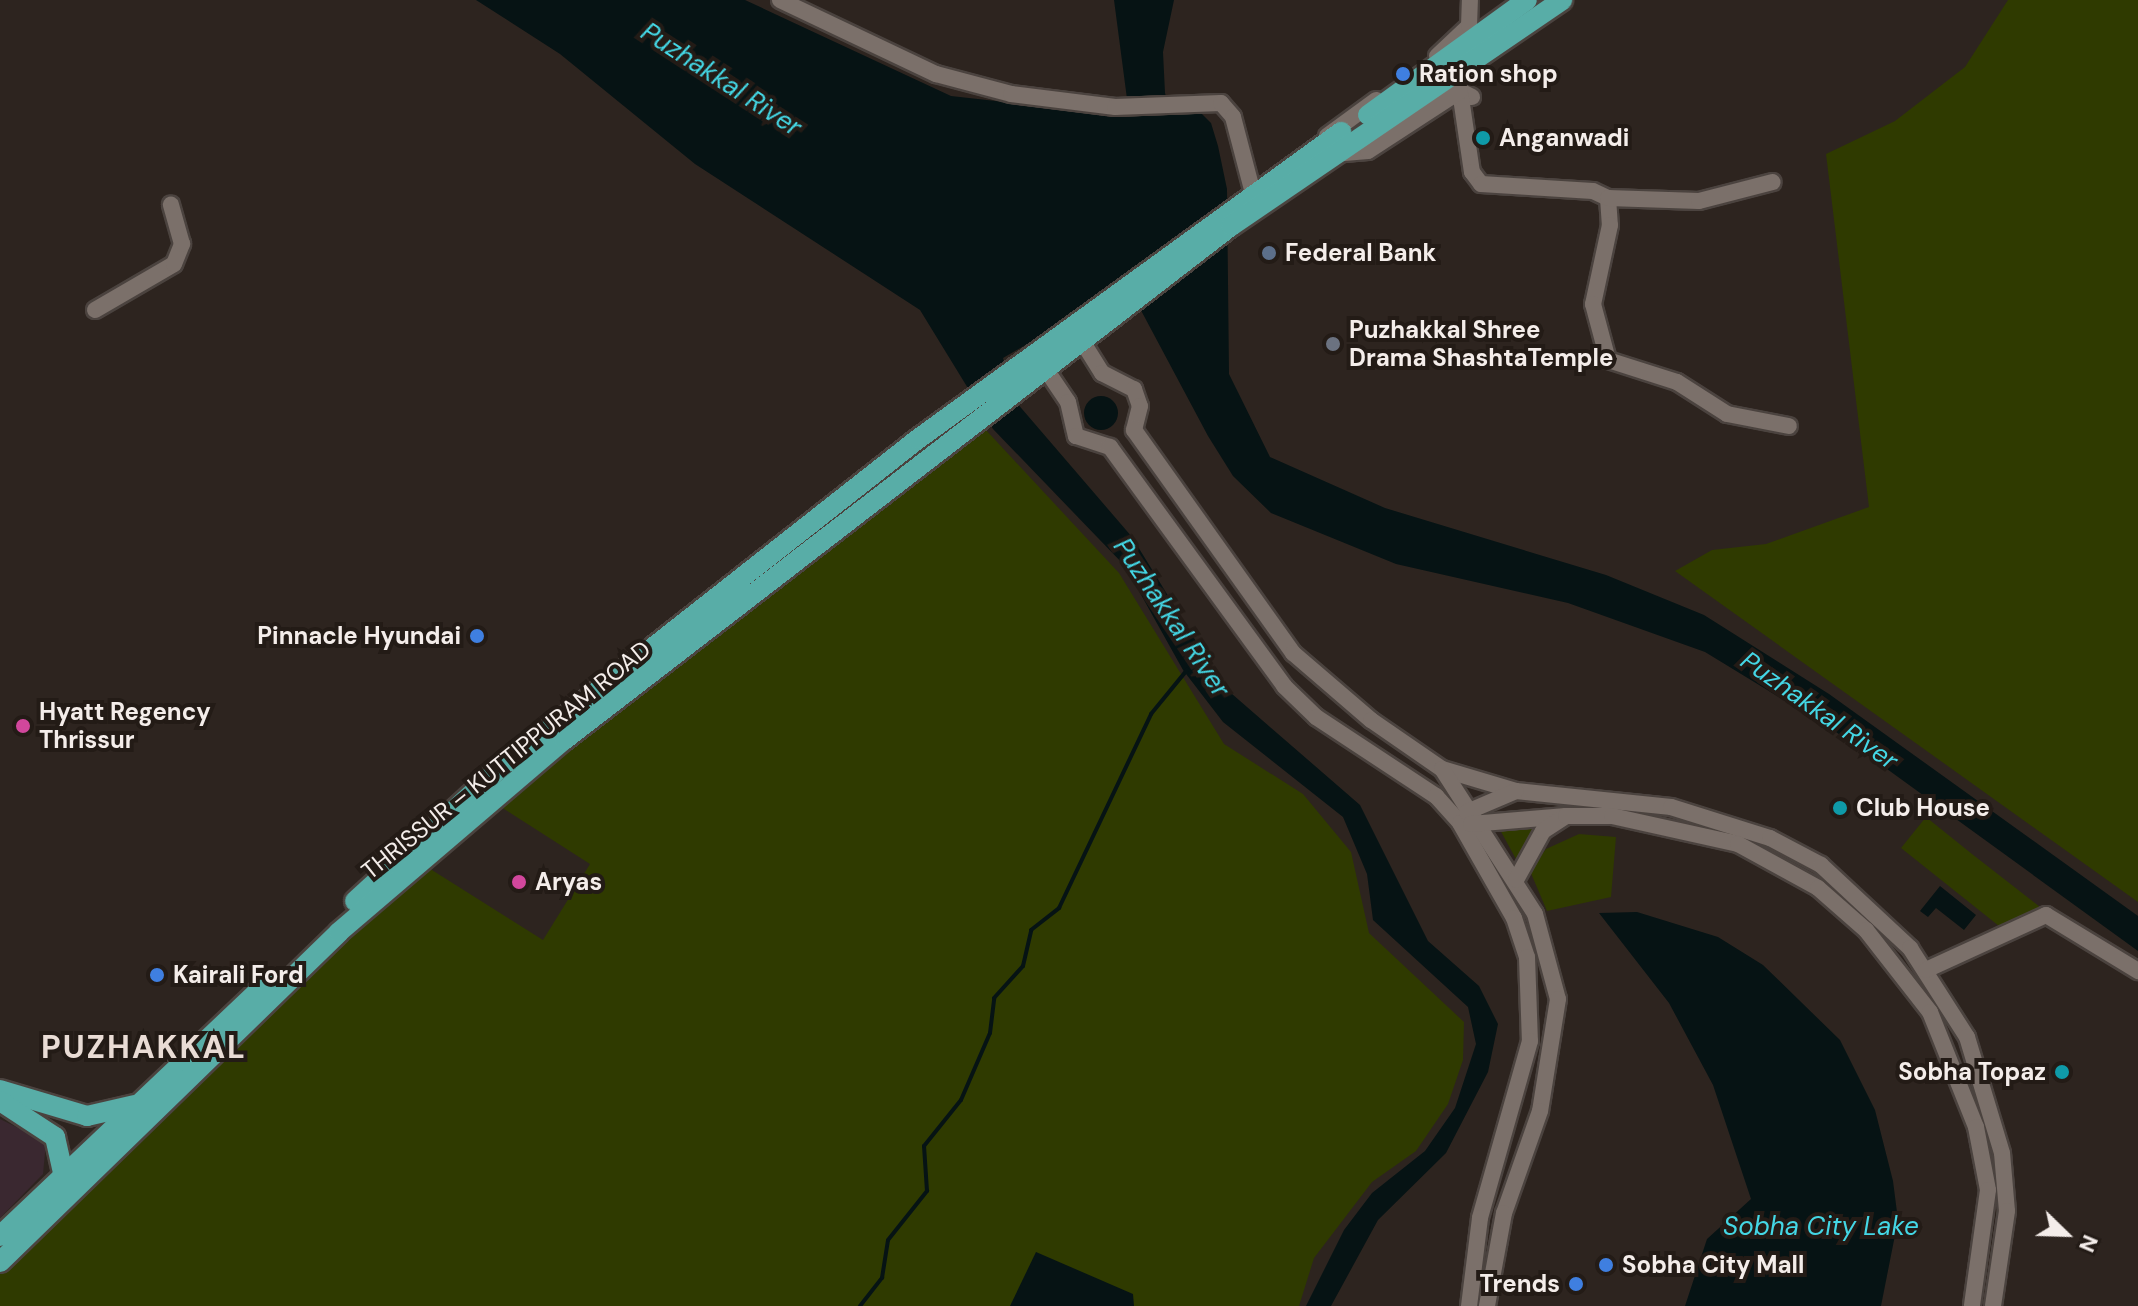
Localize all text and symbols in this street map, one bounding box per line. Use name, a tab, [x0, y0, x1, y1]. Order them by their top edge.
water label: Puzhakkal River	[635, 17, 807, 143]
place label: Ration shop	[1419, 60, 1558, 88]
marker: Ration shop	[1394, 65, 1412, 83]
place label: Anganwadi	[1499, 124, 1629, 152]
marker: Anganwadi	[1474, 129, 1492, 147]
place label: Federal Bank	[1285, 239, 1436, 267]
marker: Federal Bank	[1260, 244, 1278, 262]
place label: Puzhakkal Shree Drama ShashtaTemple	[1349, 316, 1613, 372]
marker: Puzhakkal Shree Drama ShashtaTemple	[1324, 335, 1342, 353]
water label: Puzhakkal River	[1106, 533, 1236, 703]
place label: Pinnacle Hyundai	[257, 622, 461, 650]
marker: Pinnacle Hyundai	[468, 627, 486, 645]
street label: THRISSUR – KUTTIPPURAM ROAD	[356, 635, 656, 885]
water label: Puzhakkal River	[1734, 645, 1904, 777]
place label: Hyatt Regency Thrissur	[39, 698, 211, 754]
marker: Hyatt Regency Thrissur	[14, 717, 32, 735]
place label: Club House	[1856, 794, 1990, 822]
marker: Club House	[1831, 799, 1849, 817]
place label: Aryas	[535, 868, 602, 896]
marker: Aryas	[510, 873, 528, 891]
place label: Kairali Ford	[173, 961, 304, 989]
marker: Kairali Ford	[148, 966, 166, 984]
district label: PUZHAKKAL	[41, 1028, 247, 1066]
place label: Sobha Topaz	[1898, 1058, 2046, 1086]
marker: Sobha Topaz	[2053, 1063, 2071, 1081]
north arrow	[2026, 1194, 2106, 1274]
water label: Sobha City Lake	[1723, 1211, 1919, 1243]
text: N	[2072, 1231, 2105, 1257]
place label: Sobha City Mall	[1622, 1251, 1804, 1279]
marker: Sobha City Mall	[1597, 1256, 1615, 1274]
place label: Trends	[1479, 1270, 1560, 1298]
marker: Trends	[1567, 1275, 1585, 1293]

